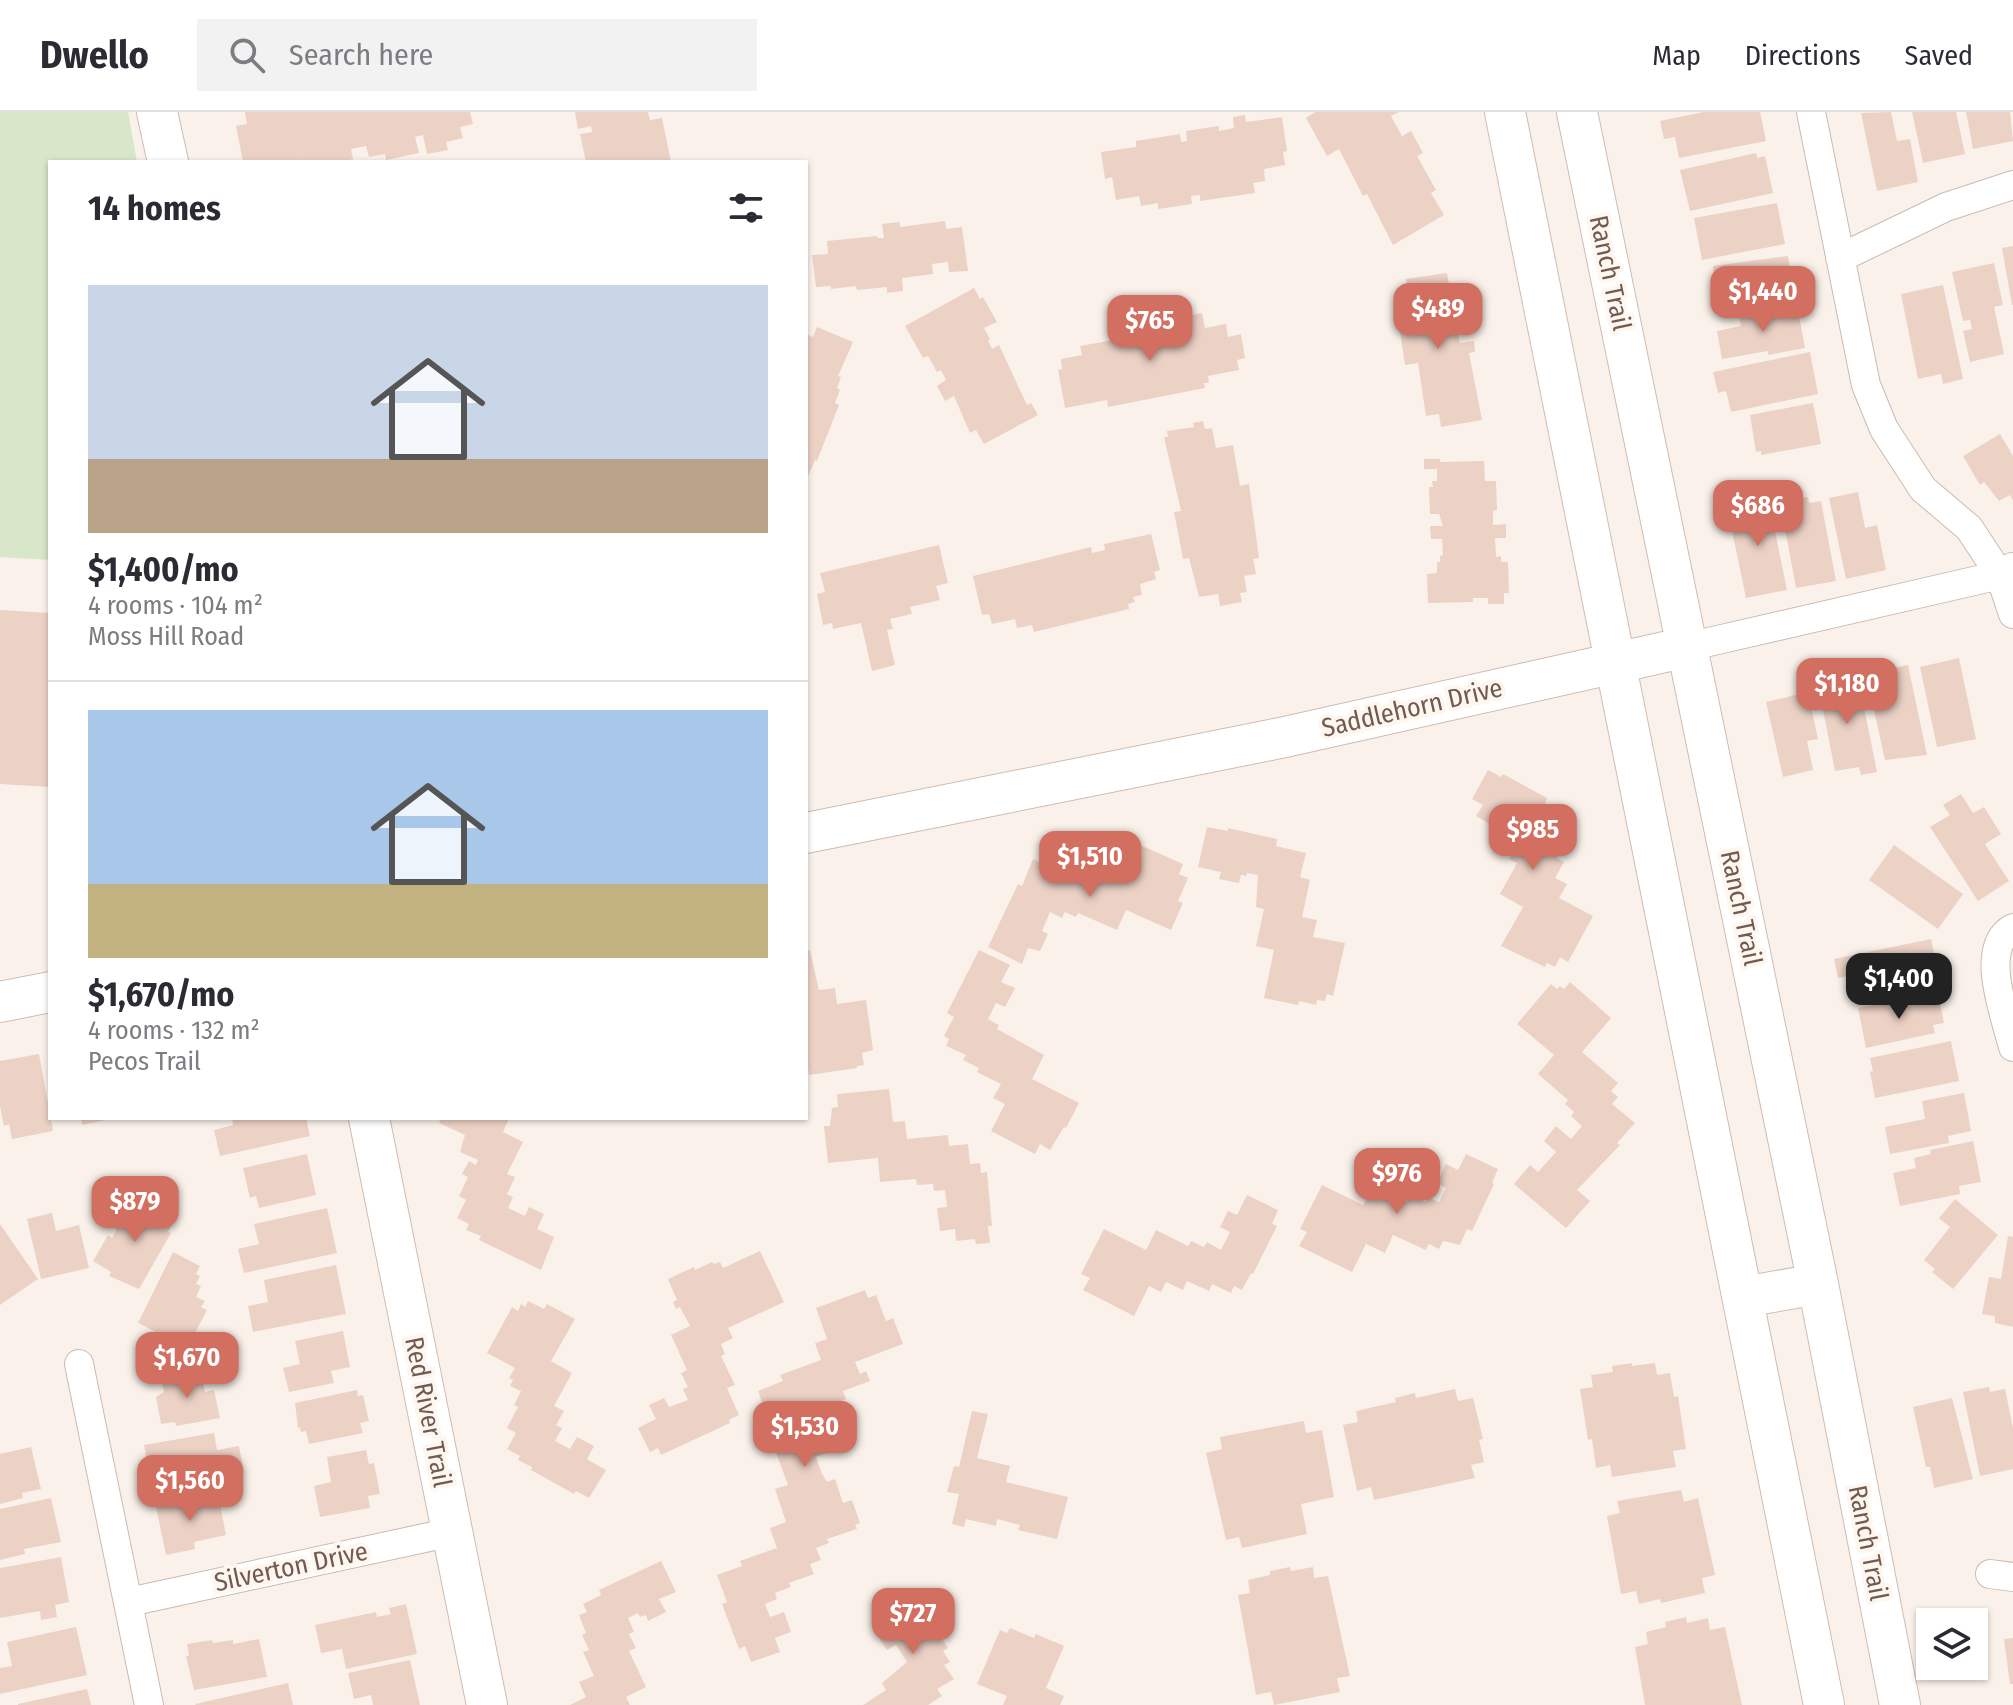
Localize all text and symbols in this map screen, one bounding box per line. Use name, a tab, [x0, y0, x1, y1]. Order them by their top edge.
search box	[197, 19, 757, 91]
text: Dwello	[40, 32, 149, 78]
icon: search	[225, 33, 269, 77]
text: Search here	[289, 37, 433, 73]
text: Map	[1652, 39, 1701, 72]
text: Directions	[1745, 39, 1861, 72]
text: Saved	[1905, 39, 1973, 72]
icon: filters	[724, 186, 768, 230]
text: 14 homes	[88, 188, 221, 229]
street label: Ranch Trail	[1583, 213, 1637, 334]
pin: $1,440	[1698, 266, 1828, 334]
text: $1,440	[1728, 276, 1798, 307]
pin: $489	[1391, 283, 1485, 351]
text: $489	[1411, 293, 1465, 324]
pin: $765	[1103, 295, 1197, 363]
text: $765	[1125, 305, 1175, 336]
icon: home	[356, 337, 500, 481]
pin: $686	[1711, 480, 1805, 548]
text: $686	[1731, 490, 1785, 521]
text: $1,400/mo	[88, 549, 239, 590]
text: 4 rooms · 104 m²	[88, 590, 263, 621]
text: Moss Hill Road	[88, 621, 244, 652]
pin: $1,180	[1782, 658, 1912, 726]
text: $1,180	[1814, 668, 1880, 699]
street label: Saddlehorn Drive	[1319, 672, 1505, 744]
icon: home	[356, 762, 500, 906]
pin: $985	[1486, 804, 1580, 872]
text: $985	[1507, 814, 1559, 845]
pin: $1,510	[1025, 831, 1155, 899]
text: $1,510	[1057, 841, 1123, 872]
street label: Ranch Trail	[1714, 848, 1768, 969]
pin: $1,400	[1834, 953, 1964, 1021]
text: $1,400	[1864, 963, 1934, 994]
text: $1,670/mo	[88, 974, 234, 1015]
text: 4 rooms · 132 m²	[88, 1015, 260, 1046]
text: Pecos Trail	[88, 1046, 201, 1077]
pin: $976	[1350, 1148, 1444, 1216]
text: $976	[1372, 1158, 1422, 1189]
pin: $879	[88, 1176, 182, 1244]
text: $879	[110, 1186, 160, 1217]
pin: $1,670	[122, 1332, 252, 1400]
street label: Red River Trail	[398, 1334, 458, 1490]
text: $1,670	[154, 1342, 220, 1373]
pin: $1,530	[740, 1401, 870, 1469]
text: $1,530	[771, 1411, 839, 1442]
pin: $1,560	[125, 1455, 255, 1523]
text: $1,560	[155, 1465, 225, 1496]
street label: Ranch Trail	[1842, 1483, 1894, 1603]
street label: Silverton Drive	[211, 1536, 371, 1598]
pin: $727	[866, 1588, 960, 1656]
text: $727	[890, 1598, 936, 1629]
map controls	[1916, 1608, 1988, 1680]
button: layers	[1916, 1608, 1988, 1680]

